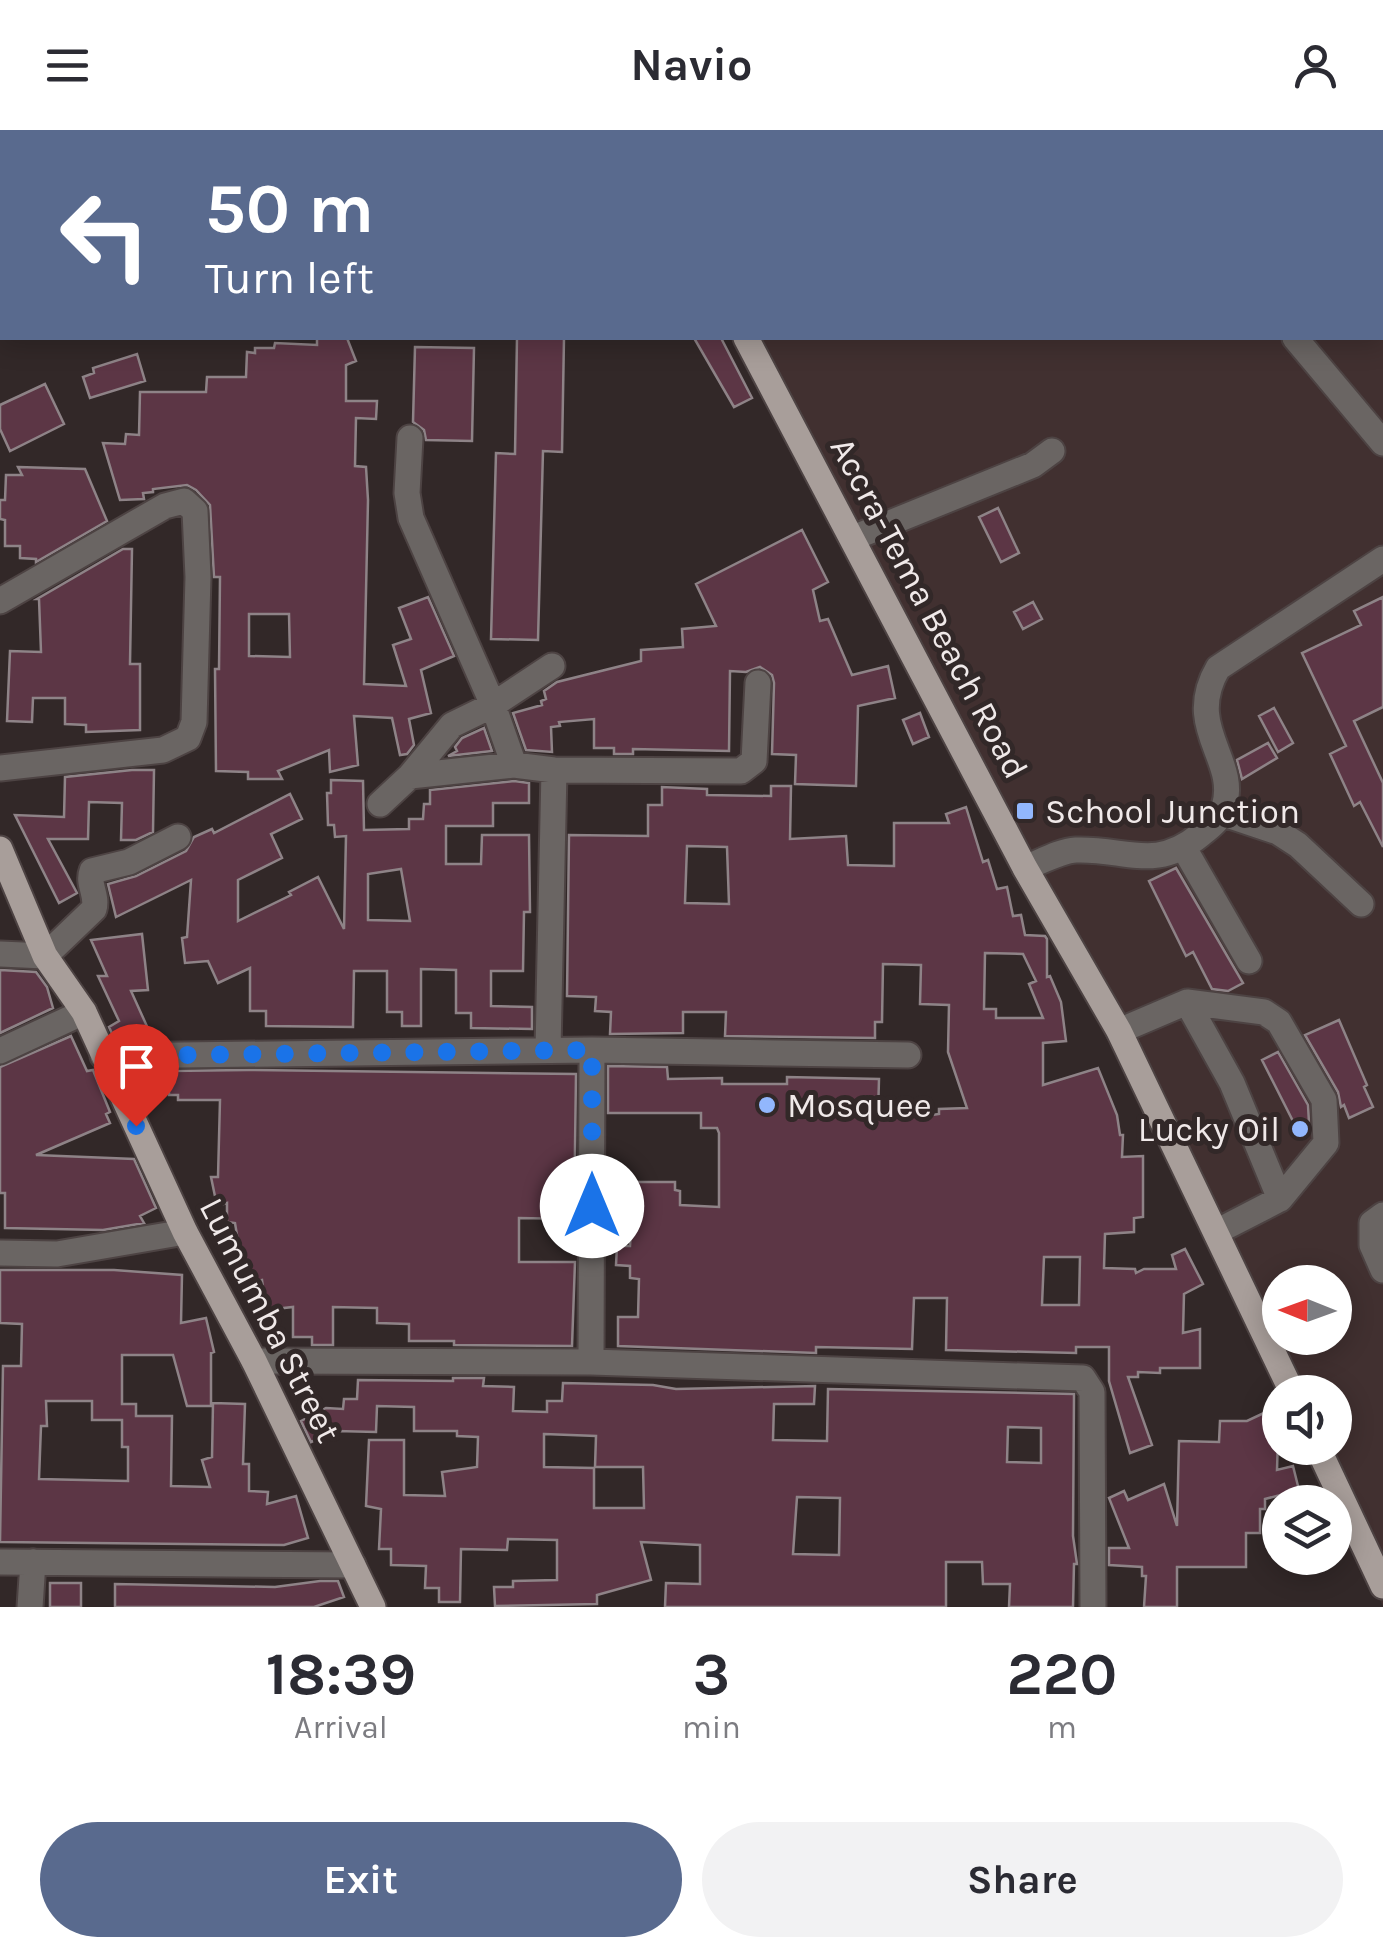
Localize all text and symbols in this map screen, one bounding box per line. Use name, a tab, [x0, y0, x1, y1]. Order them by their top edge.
icon: menu	[40, 38, 95, 93]
icon: person	[1288, 38, 1343, 93]
text: Navio	[630, 39, 753, 91]
text: 50 m	[205, 168, 374, 250]
icon: left	[40, 170, 170, 300]
text: Turn left	[205, 252, 374, 304]
street label: Accra-Tema Beach Road	[822, 430, 1036, 786]
place label: School Junction	[1045, 791, 1300, 832]
marker: School Junction	[1014, 800, 1036, 822]
pin	[94, 1024, 179, 1127]
icon: arrive	[109, 1039, 164, 1094]
place label: Mosquee	[787, 1085, 932, 1126]
marker: Mosquee	[756, 1094, 778, 1116]
place label: Lucky Oil	[1138, 1109, 1280, 1150]
marker: Lucky Oil	[1289, 1118, 1311, 1140]
position arrow	[540, 1154, 644, 1258]
street label: Lumumba Street	[191, 1191, 349, 1449]
north arrow	[1262, 1265, 1352, 1355]
map controls	[1262, 1265, 1352, 1575]
button: sound	[1262, 1375, 1352, 1465]
button: layers	[1262, 1485, 1352, 1575]
text: 18:39	[266, 1639, 416, 1709]
text: 3	[693, 1639, 730, 1709]
text: 220	[1007, 1639, 1117, 1709]
text: Arrival	[294, 1709, 388, 1746]
text: min	[682, 1709, 741, 1746]
text: m	[1047, 1709, 1077, 1746]
button: Exit	[40, 1822, 682, 1937]
button: Share	[702, 1822, 1343, 1937]

